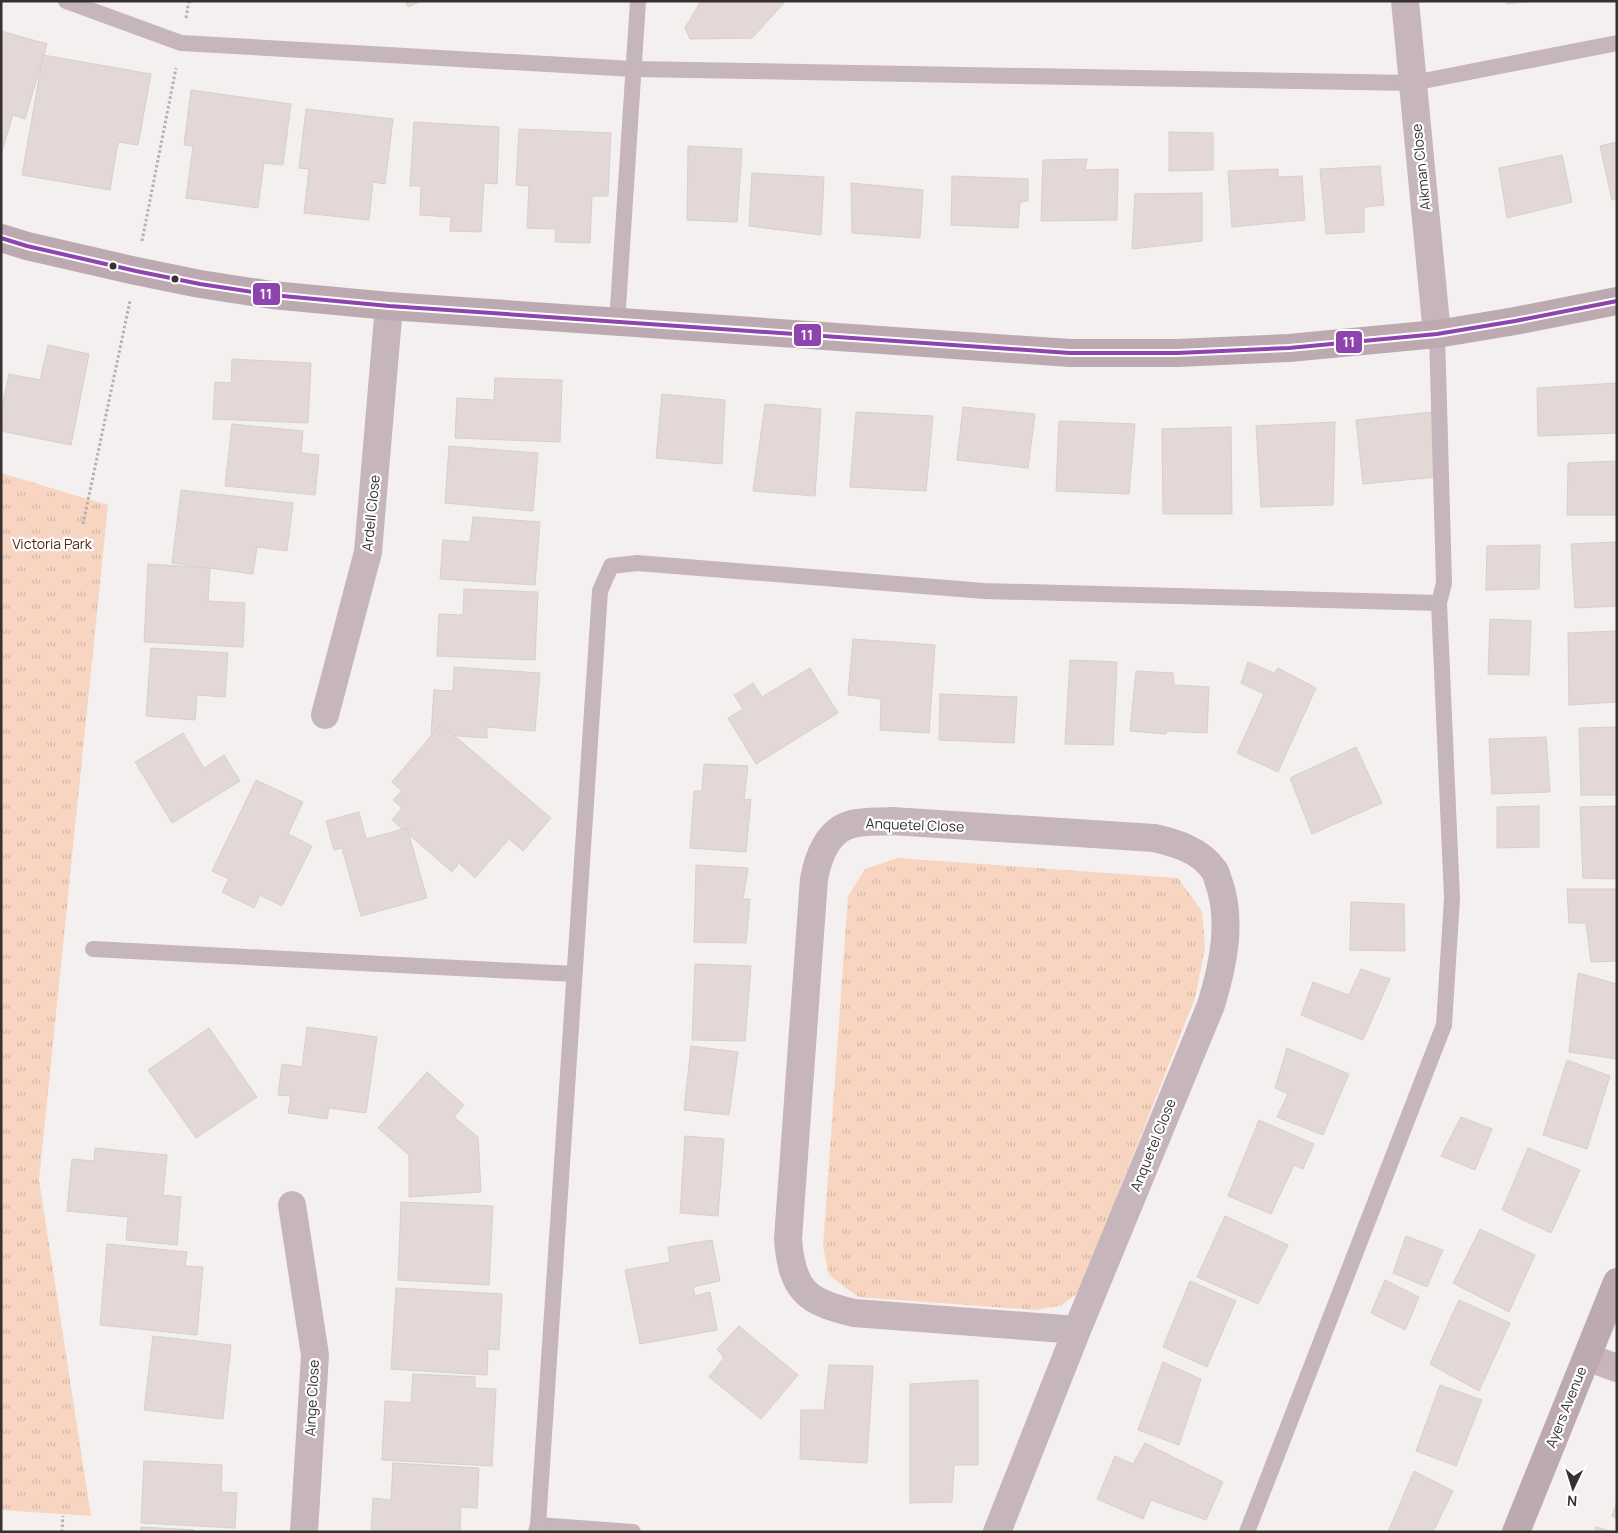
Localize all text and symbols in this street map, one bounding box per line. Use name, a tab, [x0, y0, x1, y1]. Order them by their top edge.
street label: Aikman Close	[1407, 123, 1434, 211]
unlabelled marker	[108, 261, 118, 271]
unlabelled marker	[170, 274, 180, 284]
line badge: 11	[252, 282, 281, 306]
text: 11	[260, 284, 272, 303]
line badge: 11	[793, 323, 822, 347]
text: 11	[801, 325, 813, 344]
line badge: 11	[1335, 330, 1363, 354]
text: 11	[1343, 332, 1355, 351]
street label: Ardell Close	[357, 474, 384, 552]
park label: Victoria Park	[12, 534, 93, 553]
street label: Anquetel Close	[865, 813, 965, 836]
street label: Anquetel Close	[1125, 1096, 1180, 1194]
street label: Ainge Close	[300, 1359, 323, 1437]
street label: Ayers Avenue	[1541, 1363, 1591, 1450]
north arrow	[1548, 1463, 1598, 1513]
text: N	[1566, 1492, 1578, 1511]

